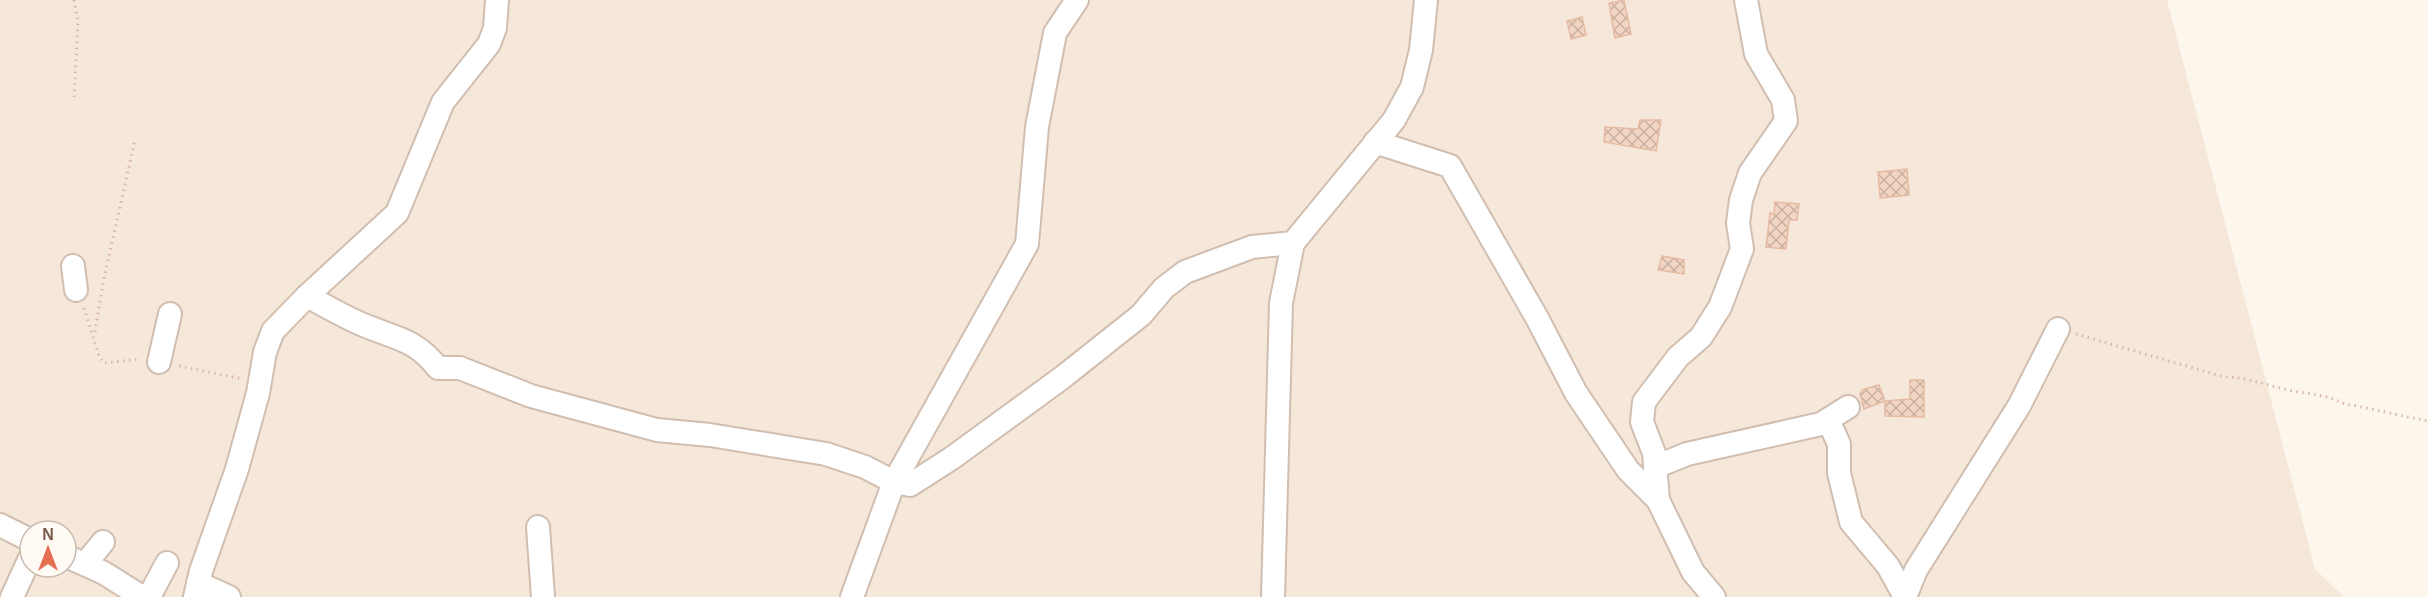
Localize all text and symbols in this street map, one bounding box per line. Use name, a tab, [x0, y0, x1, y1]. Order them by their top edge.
north arrow	[18, 519, 78, 579]
text: N	[42, 526, 54, 543]

